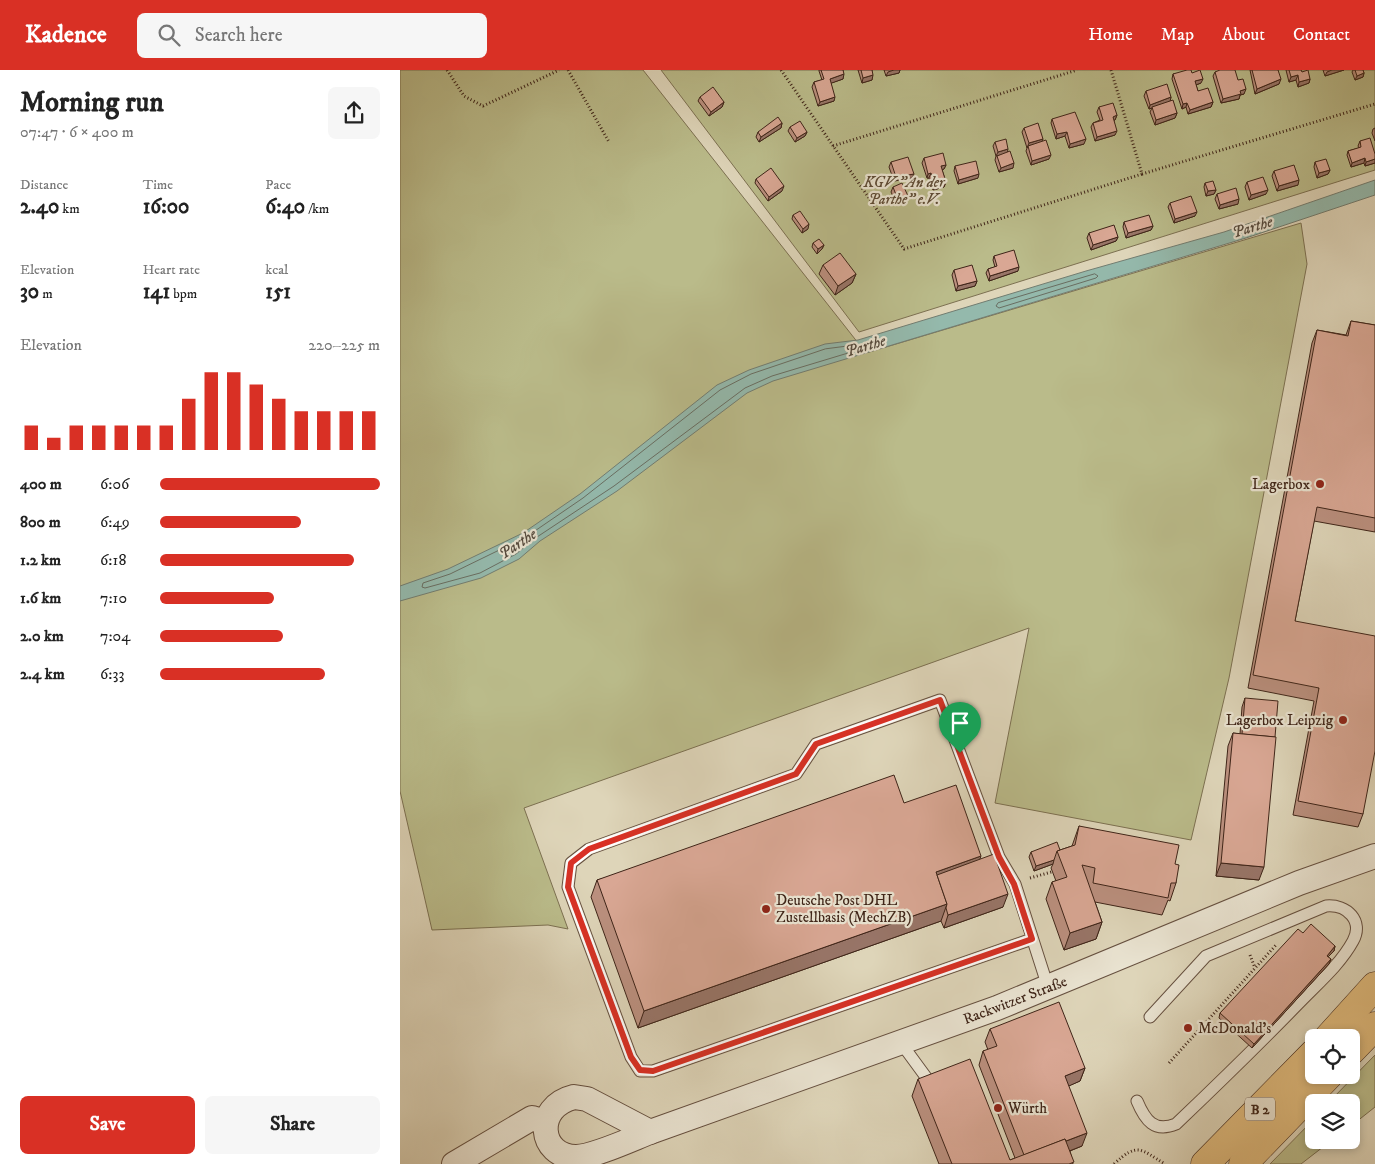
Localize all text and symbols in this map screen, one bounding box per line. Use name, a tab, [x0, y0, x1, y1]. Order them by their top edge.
search box	[137, 13, 487, 58]
text: Kadence	[25, 20, 107, 50]
icon: search	[155, 21, 183, 49]
text: Search here	[195, 24, 283, 47]
text: Home	[1088, 24, 1133, 46]
text: Map	[1161, 24, 1194, 46]
text: About	[1222, 24, 1265, 46]
text: Contact	[1293, 24, 1350, 46]
text: Morning run	[20, 85, 164, 120]
button: share	[328, 87, 380, 139]
text: 07:47 · 6 × 400 m	[20, 122, 134, 142]
park label: KGV "An der Parthe" e.V.	[863, 173, 946, 209]
text: Distance	[20, 176, 68, 194]
text: Time	[143, 176, 173, 194]
text: Pace	[265, 176, 291, 194]
text: 2.40	[20, 194, 59, 220]
text: 16:00	[143, 194, 189, 220]
text: 6:40	[265, 194, 305, 220]
text: km	[59, 200, 80, 218]
text: /km	[305, 200, 329, 218]
water label: Parthe	[1230, 211, 1275, 243]
text: Elevation	[20, 261, 74, 279]
text: Heart rate	[143, 261, 200, 279]
text: kcal	[265, 261, 288, 279]
text: 30	[20, 279, 39, 305]
text: 141	[143, 279, 170, 305]
text: 151	[265, 279, 291, 305]
text: m	[39, 285, 53, 303]
text: bpm	[170, 285, 197, 303]
water label: Parthe	[843, 330, 888, 362]
text: Elevation	[20, 335, 82, 355]
text: 220–225 m	[308, 335, 380, 355]
text: 400 m	[20, 474, 62, 494]
text: 6:06	[100, 474, 129, 494]
place label: Lagerbox	[1252, 475, 1311, 494]
marker: Lagerbox	[1314, 478, 1326, 490]
text: 800 m	[20, 512, 61, 532]
text: 6:49	[100, 512, 130, 532]
water label: Parthe	[495, 524, 541, 564]
text: 1.2 km	[20, 550, 61, 570]
text: 6:18	[100, 550, 126, 570]
text: 1.6 km	[20, 588, 61, 608]
text: 7:10	[100, 588, 127, 608]
text: 2.0 km	[20, 626, 64, 646]
text: 7:04	[100, 626, 130, 646]
text: 2.4 km	[20, 664, 65, 684]
text: 6:33	[100, 664, 124, 684]
pin	[939, 702, 981, 753]
icon: arrive	[946, 709, 974, 737]
place label: Lagerbox Leipzig	[1226, 711, 1334, 730]
marker: Lagerbox Leipzig	[1337, 714, 1349, 726]
place label: Deutsche Post DHL Zustellbasis (MechZB)	[776, 891, 912, 927]
marker: Deutsche Post DHL Zustellbasis (MechZB)	[760, 903, 772, 915]
street label: Rackwitzer Straße	[961, 972, 1070, 1029]
place label: McDonald's	[1198, 1019, 1271, 1038]
marker: McDonald's	[1182, 1022, 1194, 1034]
map controls	[1305, 1029, 1360, 1149]
button: locate	[1305, 1029, 1360, 1084]
button: layers	[1305, 1094, 1360, 1149]
button: Save	[20, 1096, 195, 1154]
button: Share	[205, 1096, 380, 1154]
road number: B 2	[1245, 1098, 1275, 1120]
place label: Würth	[1007, 1099, 1047, 1118]
marker: Würth	[992, 1102, 1004, 1114]

